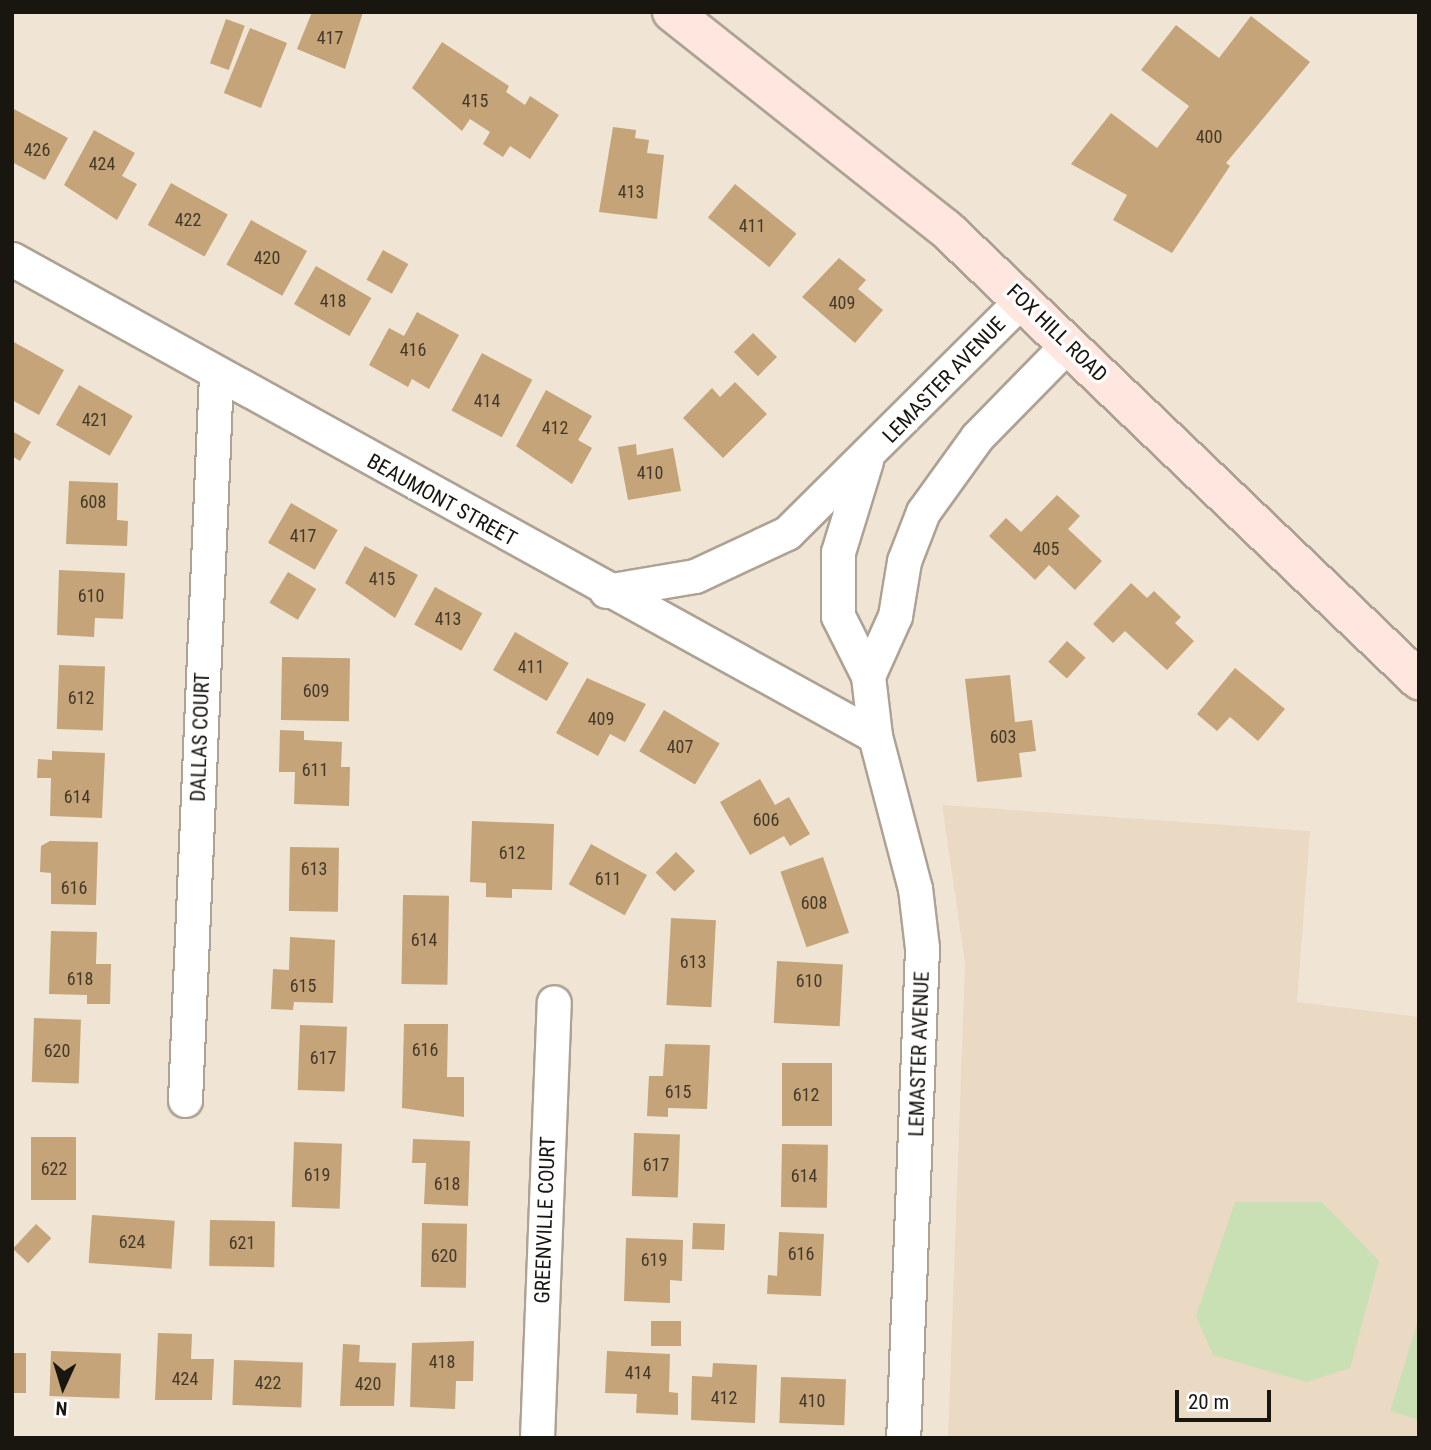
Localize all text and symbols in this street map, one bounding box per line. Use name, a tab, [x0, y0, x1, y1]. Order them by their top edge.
house number: 417	[317, 27, 343, 49]
house number: 415	[462, 90, 488, 112]
house number: 400	[1196, 126, 1222, 148]
house number: 426	[24, 139, 50, 161]
house number: 424	[89, 153, 115, 175]
house number: 413	[618, 181, 644, 203]
house number: 422	[175, 209, 201, 231]
house number: 411	[739, 215, 765, 237]
house number: 420	[254, 247, 280, 269]
street label: FOX HILL ROAD	[1002, 279, 1112, 387]
house number: 418	[320, 290, 346, 312]
house number: 409	[829, 292, 855, 314]
street label: LEMASTER AVENUE	[877, 312, 1011, 448]
house number: 416	[400, 339, 426, 361]
house number: 414	[474, 390, 500, 412]
house number: 421	[82, 409, 108, 431]
house number: 412	[542, 417, 568, 439]
street label: BEAUMONT STREET	[363, 448, 521, 552]
house number: 410	[637, 462, 663, 484]
house number: 608	[80, 491, 106, 513]
house number: 417	[290, 525, 316, 547]
house number: 405	[1033, 538, 1059, 560]
house number: 415	[369, 568, 395, 590]
house number: 610	[78, 585, 104, 607]
house number: 413	[435, 608, 461, 630]
house number: 411	[518, 656, 544, 678]
street label: DALLAS COURT	[185, 672, 215, 802]
house number: 609	[303, 680, 329, 702]
house number: 612	[68, 687, 94, 709]
house number: 409	[588, 708, 614, 730]
house number: 603	[990, 726, 1016, 748]
house number: 407	[667, 736, 693, 758]
house number: 611	[302, 759, 328, 781]
house number: 614	[64, 786, 90, 808]
house number: 606	[753, 809, 779, 831]
house number: 612	[499, 842, 525, 864]
house number: 613	[301, 858, 327, 880]
house number: 611	[595, 868, 621, 890]
house number: 616	[61, 877, 87, 899]
house number: 608	[801, 892, 827, 914]
house number: 614	[411, 929, 437, 951]
house number: 613	[680, 951, 706, 973]
house number: 618	[67, 968, 93, 990]
house number: 610	[796, 970, 822, 992]
street label: LEMASTER AVENUE	[904, 971, 934, 1137]
house number: 615	[290, 975, 316, 997]
house number: 616	[412, 1039, 438, 1061]
house number: 620	[44, 1040, 70, 1062]
house number: 617	[310, 1047, 336, 1069]
house number: 615	[665, 1081, 691, 1103]
house number: 612	[793, 1084, 819, 1106]
street label: GREENVILLE COURT	[529, 1136, 561, 1304]
house number: 617	[643, 1154, 669, 1176]
house number: 622	[41, 1158, 67, 1180]
house number: 619	[304, 1164, 330, 1186]
house number: 614	[791, 1165, 817, 1187]
house number: 618	[434, 1173, 460, 1195]
house number: 624	[119, 1231, 145, 1253]
house number: 621	[229, 1232, 255, 1254]
house number: 616	[788, 1243, 814, 1265]
house number: 620	[431, 1245, 457, 1267]
house number: 619	[641, 1249, 667, 1271]
house number: 418	[429, 1351, 455, 1373]
north arrow	[28, 1352, 98, 1422]
house number: 414	[625, 1362, 651, 1384]
house number: 424	[172, 1368, 198, 1390]
house number: 422	[255, 1372, 281, 1394]
house number: 420	[355, 1373, 381, 1395]
scale bar	[1179, 1376, 1275, 1420]
house number: 412	[711, 1387, 737, 1409]
house number: 410	[799, 1390, 825, 1412]
text: 20 m	[1188, 1390, 1229, 1414]
text: N	[55, 1397, 68, 1420]

